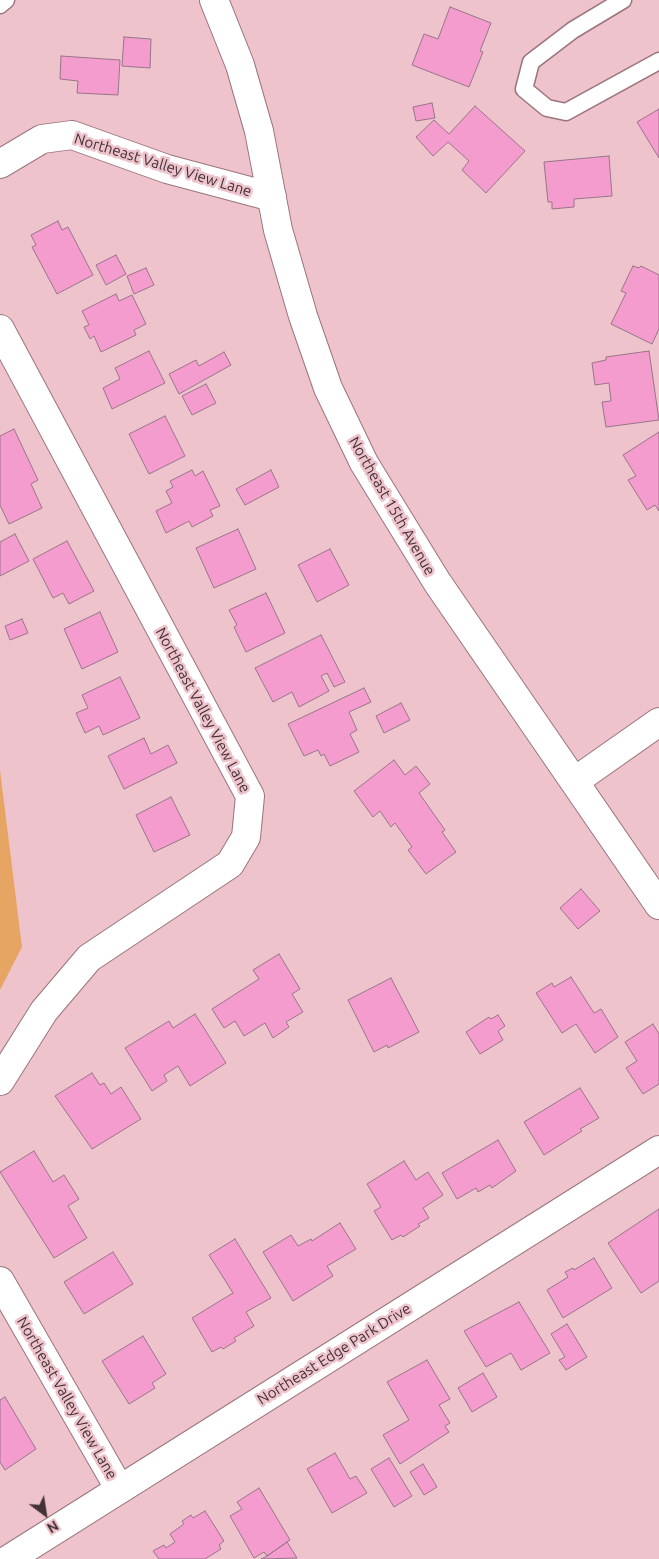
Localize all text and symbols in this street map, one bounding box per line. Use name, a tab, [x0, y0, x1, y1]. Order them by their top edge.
street label: Northeast Valley View Lane	[72, 129, 254, 201]
street label: Northeast 15th Avenue	[345, 434, 439, 578]
street label: Northeast Valley View Lane	[152, 624, 254, 796]
street label: Northeast Edge Park Drive	[254, 1299, 414, 1409]
street label: Northeast Valley View Lane	[13, 1314, 121, 1482]
north arrow	[20, 1489, 70, 1539]
text: N	[44, 1517, 61, 1536]

